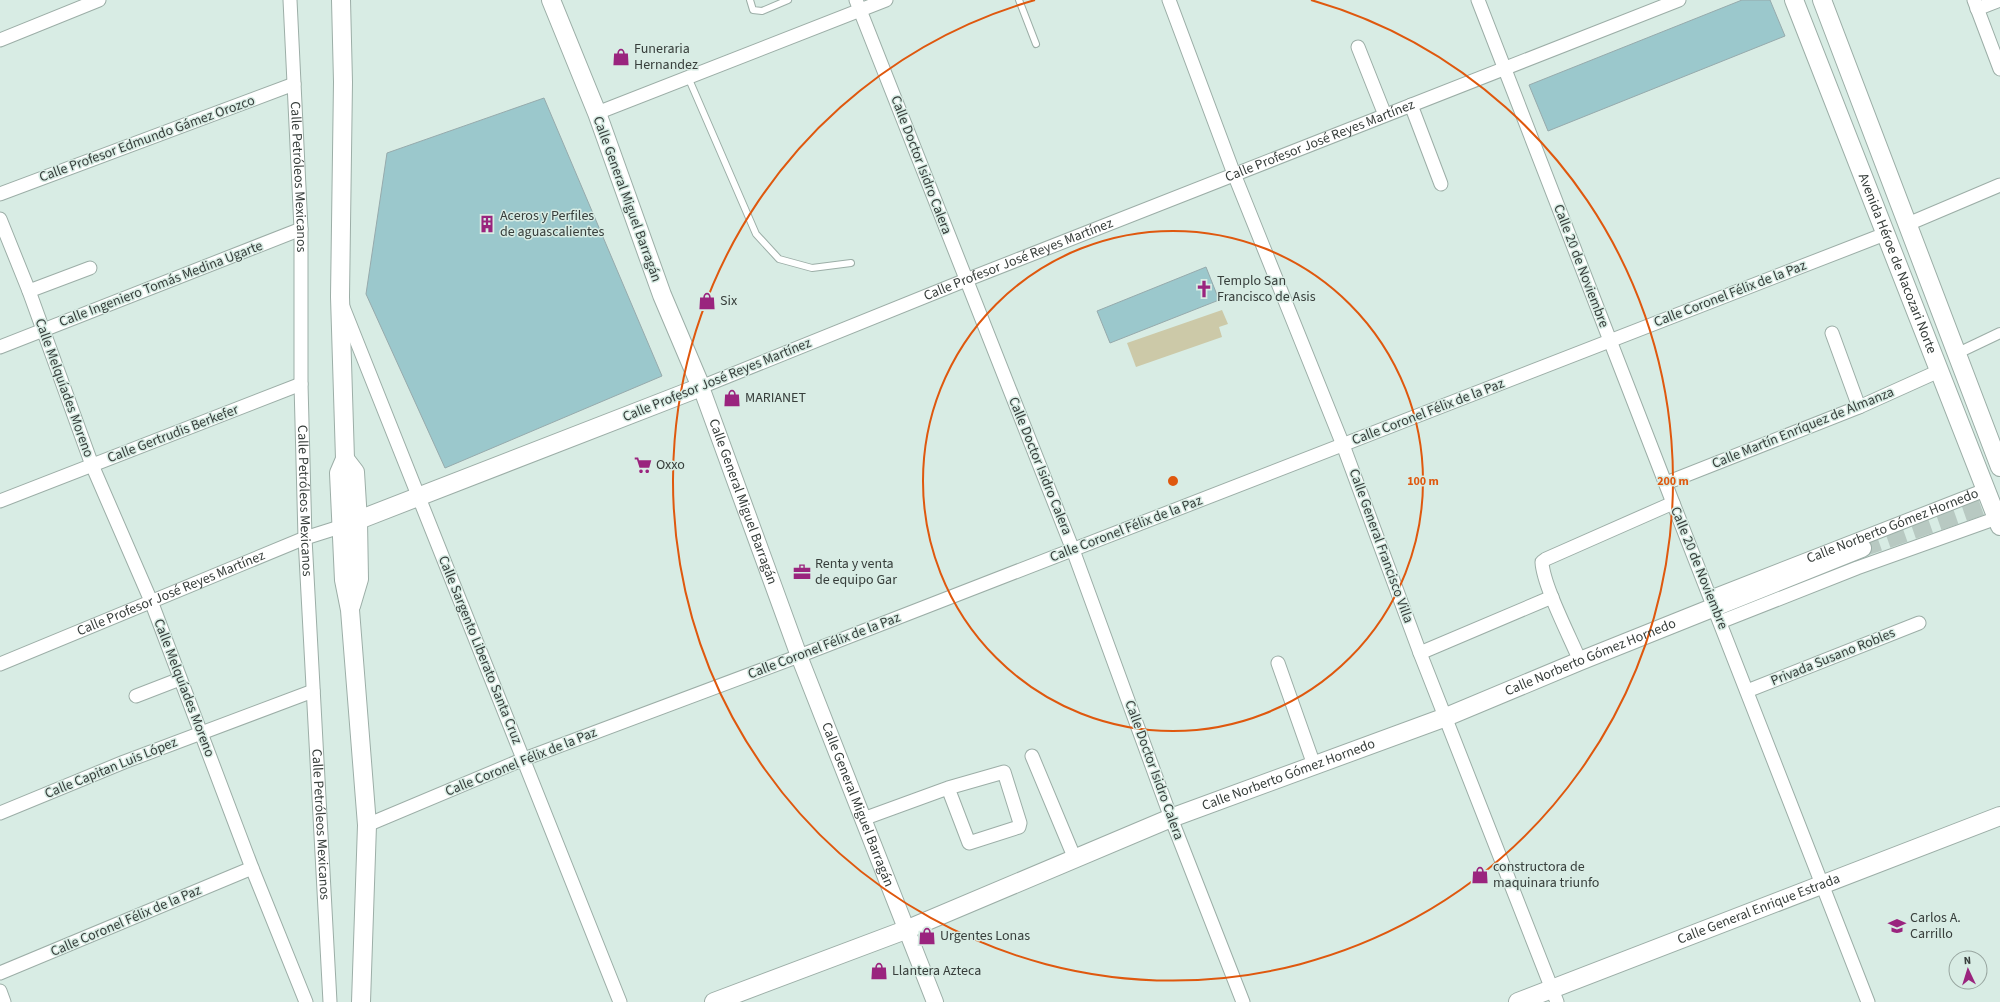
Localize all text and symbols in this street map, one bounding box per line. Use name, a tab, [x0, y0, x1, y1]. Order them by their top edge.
place label: Funeraria Hernandez	[634, 39, 698, 75]
shop icon: Funeraria Hernandez	[611, 47, 631, 67]
street label: Calle Profesor Edmundo Gámez Orozco	[36, 91, 258, 187]
street label: Calle Doctor Isidro Calera	[885, 93, 957, 237]
street label: Calle Profesor José Reyes Martínez	[1222, 95, 1418, 187]
street label: Calle Petróleos Mexicanos	[285, 101, 311, 253]
street label: Calle General Miguel Barragán	[588, 113, 666, 285]
street label: Avenida Héroe de Nacozari Norte	[1853, 170, 1942, 357]
street label: Calle 20 de Noviembre	[1548, 201, 1614, 331]
place label: Aceros y Perfiles de aguascalientes	[500, 206, 605, 242]
street label: Calle Profesor José Reyes Martínez	[921, 213, 1116, 306]
building icon: Aceros y Perfiles de aguascalientes	[477, 214, 497, 234]
street label: Calle Ingeniero Tomás Medina Ugarte	[56, 236, 266, 332]
street label: Calle Coronel Félix de la Paz	[1651, 256, 1809, 332]
place label: Templo San Francisco de Asis	[1217, 271, 1316, 307]
church icon: Templo San Francisco de Asis	[1194, 279, 1214, 299]
shop icon: Six	[697, 291, 717, 311]
place label: Six	[720, 291, 738, 311]
street label: Calle Melquíades Moreno	[30, 316, 98, 460]
street label: Calle Profesor José Reyes Martínez	[620, 333, 814, 427]
street label: Calle Coronel Félix de la Paz	[1349, 374, 1507, 450]
street label: Calle Martín Enríquez de Almanza	[1709, 382, 1897, 474]
shop icon: MARIANET	[722, 388, 742, 408]
place label: MARIANET	[745, 388, 806, 408]
street label: Calle Doctor Isidro Calera	[1003, 394, 1077, 538]
street label: Calle Gertrudis Berkefer	[105, 400, 242, 468]
street label: Calle General Miguel Barragán	[703, 416, 782, 587]
street label: Calle Petróleos Mexicanos	[292, 425, 317, 577]
supermarket icon: Oxxo	[633, 455, 653, 475]
place label: Oxxo	[656, 455, 685, 475]
street label: Calle General Francisco Villa	[1344, 466, 1418, 626]
text: 100 m	[1407, 473, 1439, 490]
text: 200 m	[1657, 473, 1689, 490]
centre of rings	[1166, 474, 1180, 488]
street label: Calle Norberto Gómez Hornedo	[1804, 483, 1982, 569]
street label: Calle Coronel Félix de la Paz	[1047, 491, 1205, 567]
street label: Calle 20 de Noviembre	[1665, 504, 1733, 632]
street label: Calle Profesor José Reyes Martínez	[74, 546, 268, 641]
street label: Calle Sargento Liberato Santa Cruz	[433, 553, 527, 747]
place label: Renta y venta de equipo Gar	[815, 554, 897, 590]
office icon: Renta y venta de equipo Gar	[792, 562, 812, 582]
street label: Calle Coronel Félix de la Paz	[745, 608, 903, 684]
street label: Calle Norberto Gómez Hornedo	[1502, 614, 1679, 701]
street label: Calle Melquíades Moreno	[148, 616, 220, 760]
street label: Privada Susano Robles	[1768, 623, 1898, 691]
street label: Calle Doctor Isidro Calera	[1119, 697, 1189, 843]
street label: Calle General Miguel Barragán	[816, 719, 899, 890]
street label: Calle Coronel Félix de la Paz	[442, 722, 600, 802]
street label: Calle Capitan Luis López	[42, 732, 180, 804]
street label: Calle Norberto Gómez Hornedo	[1199, 734, 1378, 816]
street label: Calle Petróleos Mexicanos	[306, 748, 334, 901]
place label: constructora de maquinara triunfo	[1493, 857, 1599, 893]
shop icon: constructora de maquinara triunfo	[1470, 865, 1490, 885]
street label: Calle General Enrique Estrada	[1674, 869, 1843, 950]
street label: Calle Coronel Félix de la Paz	[48, 880, 204, 962]
place label: Carlos A. Carrillo	[1910, 908, 1961, 944]
school or university icon: Carlos A. Carrillo	[1887, 916, 1907, 936]
shop icon: Urgentes Lonas	[917, 926, 937, 946]
place label: Urgentes Lonas	[940, 926, 1030, 946]
north arrow	[1948, 950, 1988, 990]
text: N	[1963, 953, 1972, 968]
shop icon: Llantera Azteca	[869, 961, 889, 981]
place label: Llantera Azteca	[892, 961, 981, 981]

